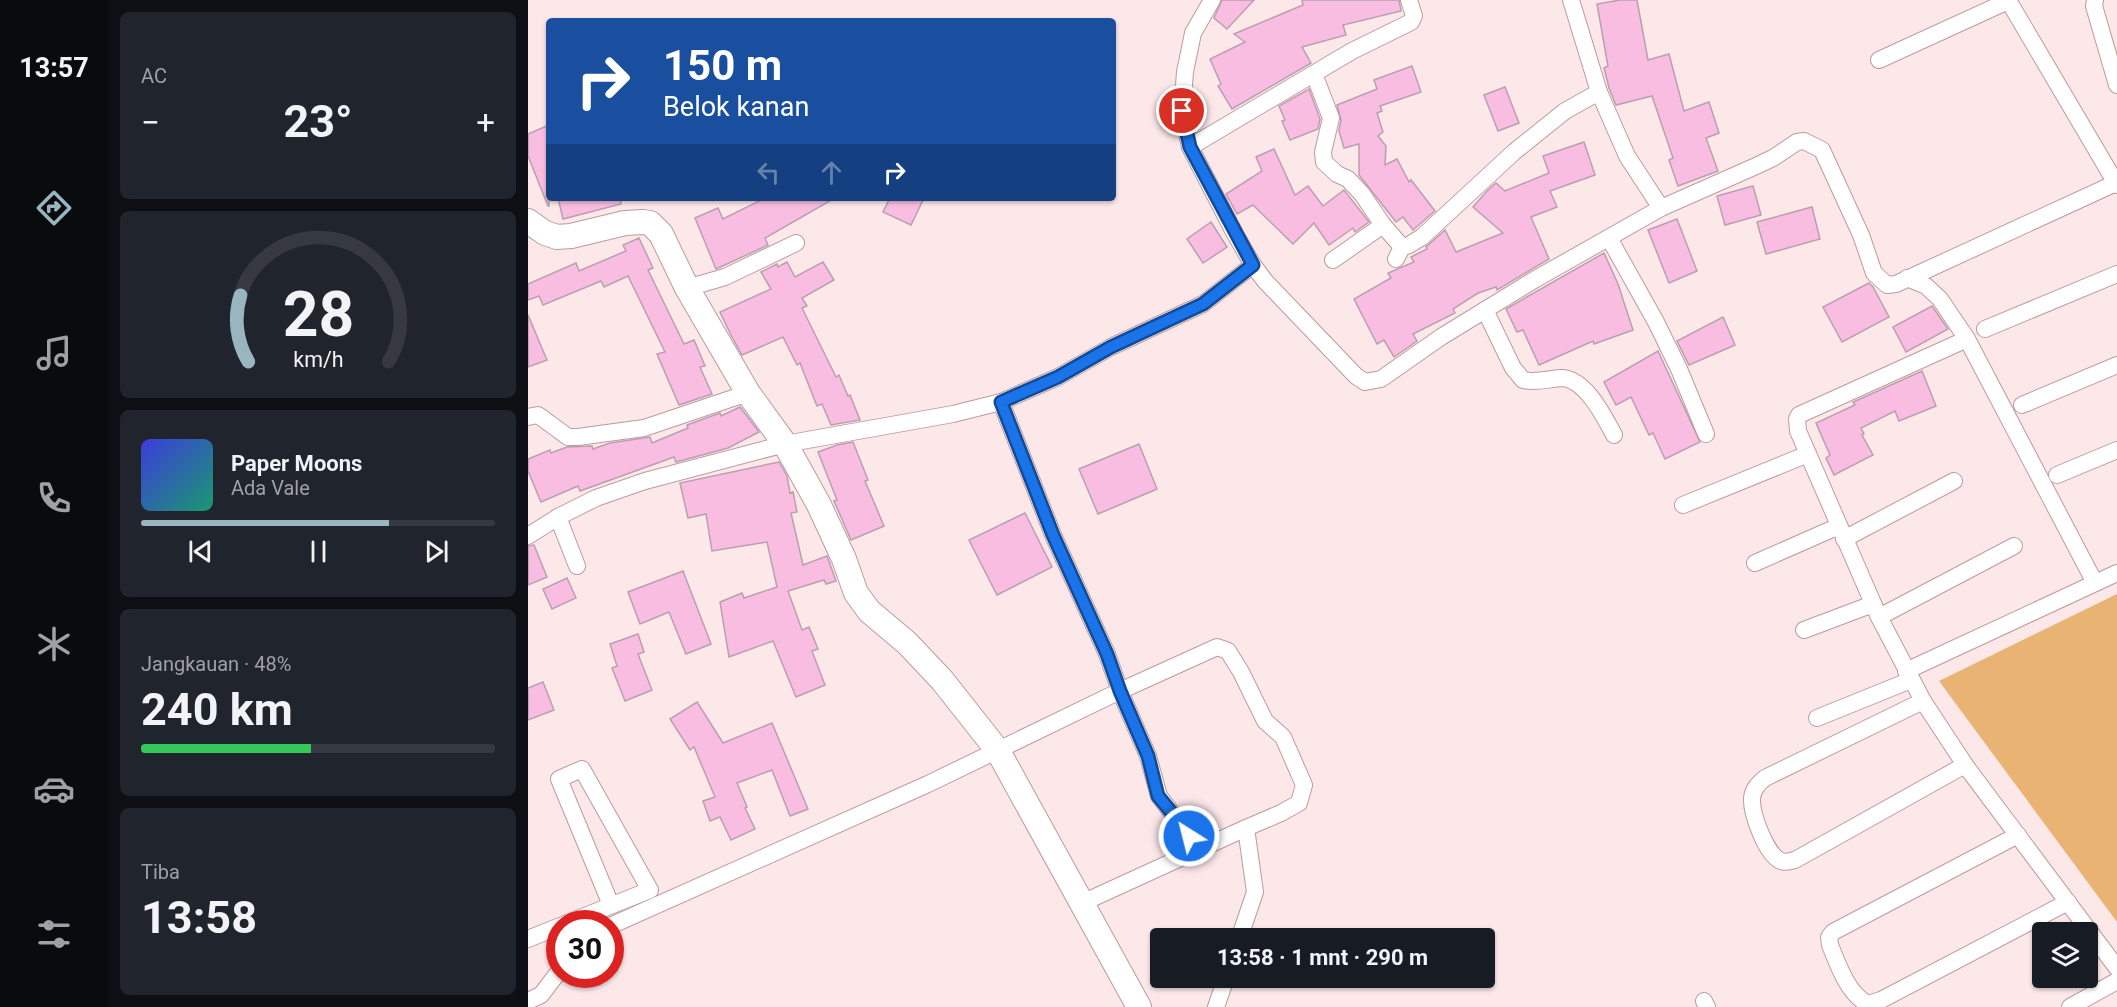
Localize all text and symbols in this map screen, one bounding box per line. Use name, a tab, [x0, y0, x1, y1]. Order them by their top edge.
text: 150 m	[663, 41, 782, 90]
icon: right	[564, 42, 642, 120]
text: 13:57	[19, 52, 89, 84]
text: AC	[141, 64, 167, 88]
pin	[1156, 85, 1207, 136]
text: Belok kanan	[663, 91, 809, 123]
icon: arrive	[1165, 94, 1198, 127]
text: 23°	[283, 95, 353, 148]
text: −	[141, 103, 160, 142]
text: +	[476, 103, 495, 142]
icon: left	[752, 156, 785, 189]
icon: ahead	[815, 156, 848, 189]
icon: right	[878, 156, 911, 189]
icon: directions	[33, 187, 75, 229]
text: 28	[282, 278, 354, 351]
icon: music	[33, 332, 75, 374]
text: km/h	[293, 347, 343, 372]
text: Paper Moons	[231, 451, 362, 476]
text: Ada Vale	[231, 476, 310, 500]
icon: phone	[33, 477, 75, 519]
icon: previous	[184, 535, 217, 568]
icon: pause	[302, 535, 335, 568]
icon: next	[420, 535, 453, 568]
icon: climate	[33, 623, 75, 665]
text: Jangkauan · 48%	[141, 652, 291, 676]
text: 240 km	[141, 683, 293, 736]
icon: car	[33, 768, 75, 810]
position arrow	[1157, 804, 1221, 868]
text: Tiba	[141, 860, 180, 884]
text: 13:58	[141, 891, 257, 944]
speed limit sign: 30	[546, 910, 624, 988]
icon: filters	[33, 913, 75, 955]
map controls	[2032, 922, 2098, 988]
button: layers	[2032, 922, 2098, 988]
text: 13:58 · 1 mnt · 290 m	[1217, 945, 1428, 970]

